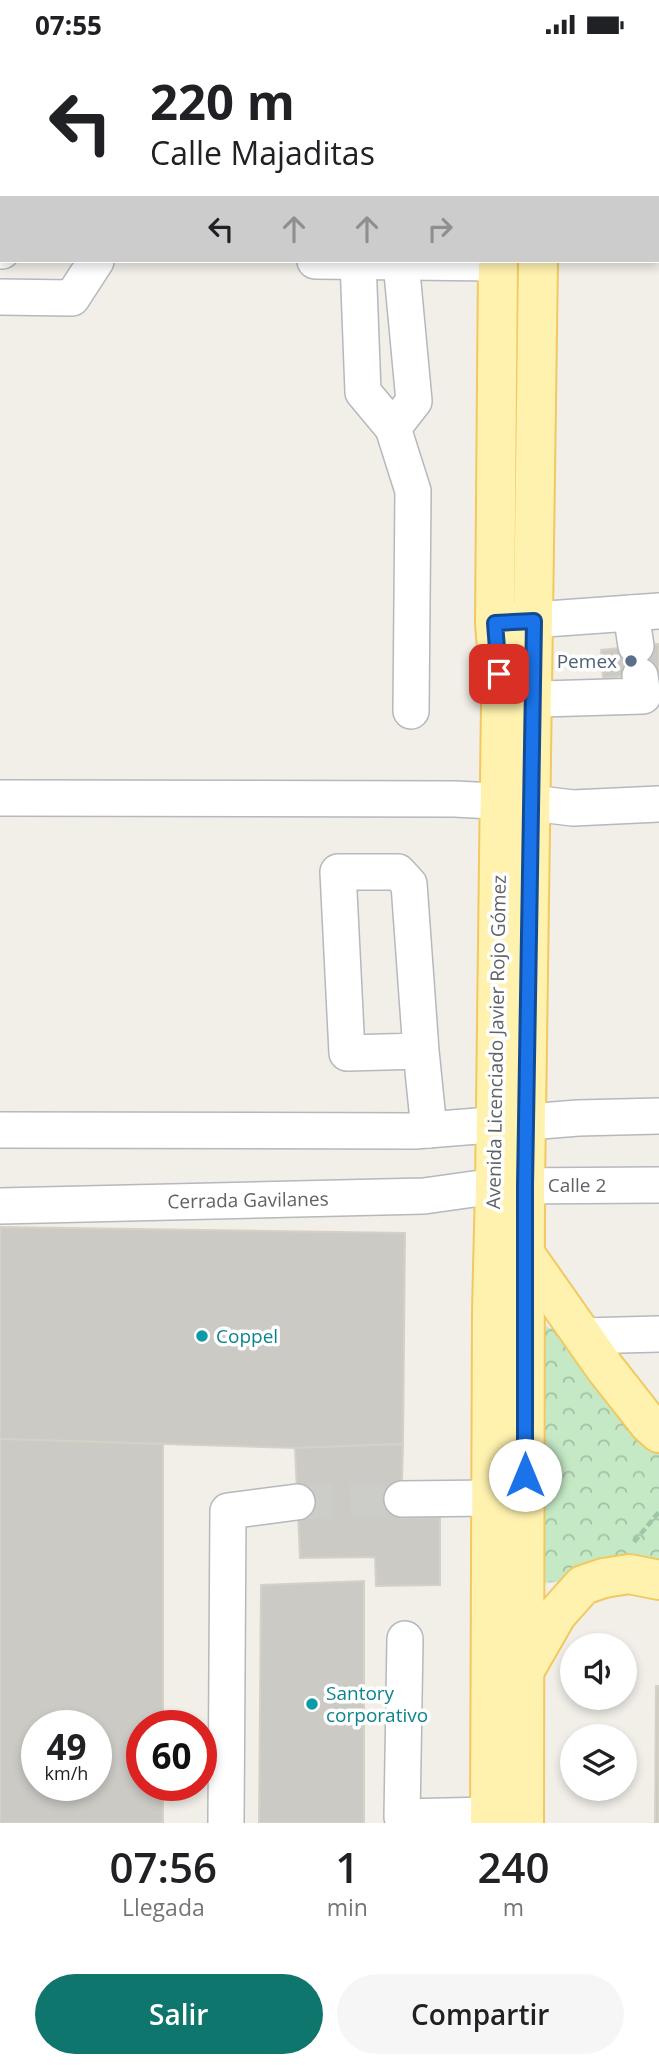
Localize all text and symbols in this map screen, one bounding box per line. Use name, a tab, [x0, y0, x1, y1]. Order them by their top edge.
text: 07:55	[35, 7, 102, 43]
text: 220 m	[150, 68, 295, 134]
icon: left	[35, 77, 126, 168]
text: Calle Majaditas	[150, 131, 375, 174]
icon: left	[202, 210, 240, 248]
icon: ahead	[275, 210, 313, 248]
icon: ahead	[348, 210, 386, 248]
icon: right	[421, 210, 459, 248]
pin	[469, 644, 529, 704]
place label: Pemex	[557, 648, 617, 674]
marker: Pemex	[623, 653, 639, 669]
icon: arrive	[480, 655, 518, 693]
street label: Avenida Licenciado Javier Rojo Gómez	[480, 875, 512, 1209]
street label: Calle 2	[548, 1172, 606, 1198]
street label: Cerrada Gavilanes	[167, 1186, 329, 1214]
place label: Coppel	[216, 1323, 278, 1349]
marker: Coppel	[194, 1328, 210, 1344]
position arrow	[488, 1438, 562, 1512]
map controls	[560, 1633, 637, 1801]
button: sound	[560, 1633, 637, 1710]
place label: Santory corporativo	[326, 1680, 428, 1728]
marker: Santory corporativo	[304, 1696, 320, 1712]
speed limit sign: 60	[126, 1710, 217, 1801]
text: 49	[46, 1723, 87, 1770]
button: layers	[560, 1724, 637, 1801]
text: km/h	[45, 1761, 88, 1785]
text: 07:56	[110, 1838, 217, 1895]
text: 1	[335, 1838, 359, 1895]
text: 240	[477, 1838, 549, 1895]
text: Llegada	[122, 1891, 205, 1923]
text: min	[327, 1891, 368, 1923]
text: m	[503, 1891, 524, 1923]
button: Salir	[35, 1974, 323, 2054]
button: Compartir	[337, 1974, 624, 2054]

